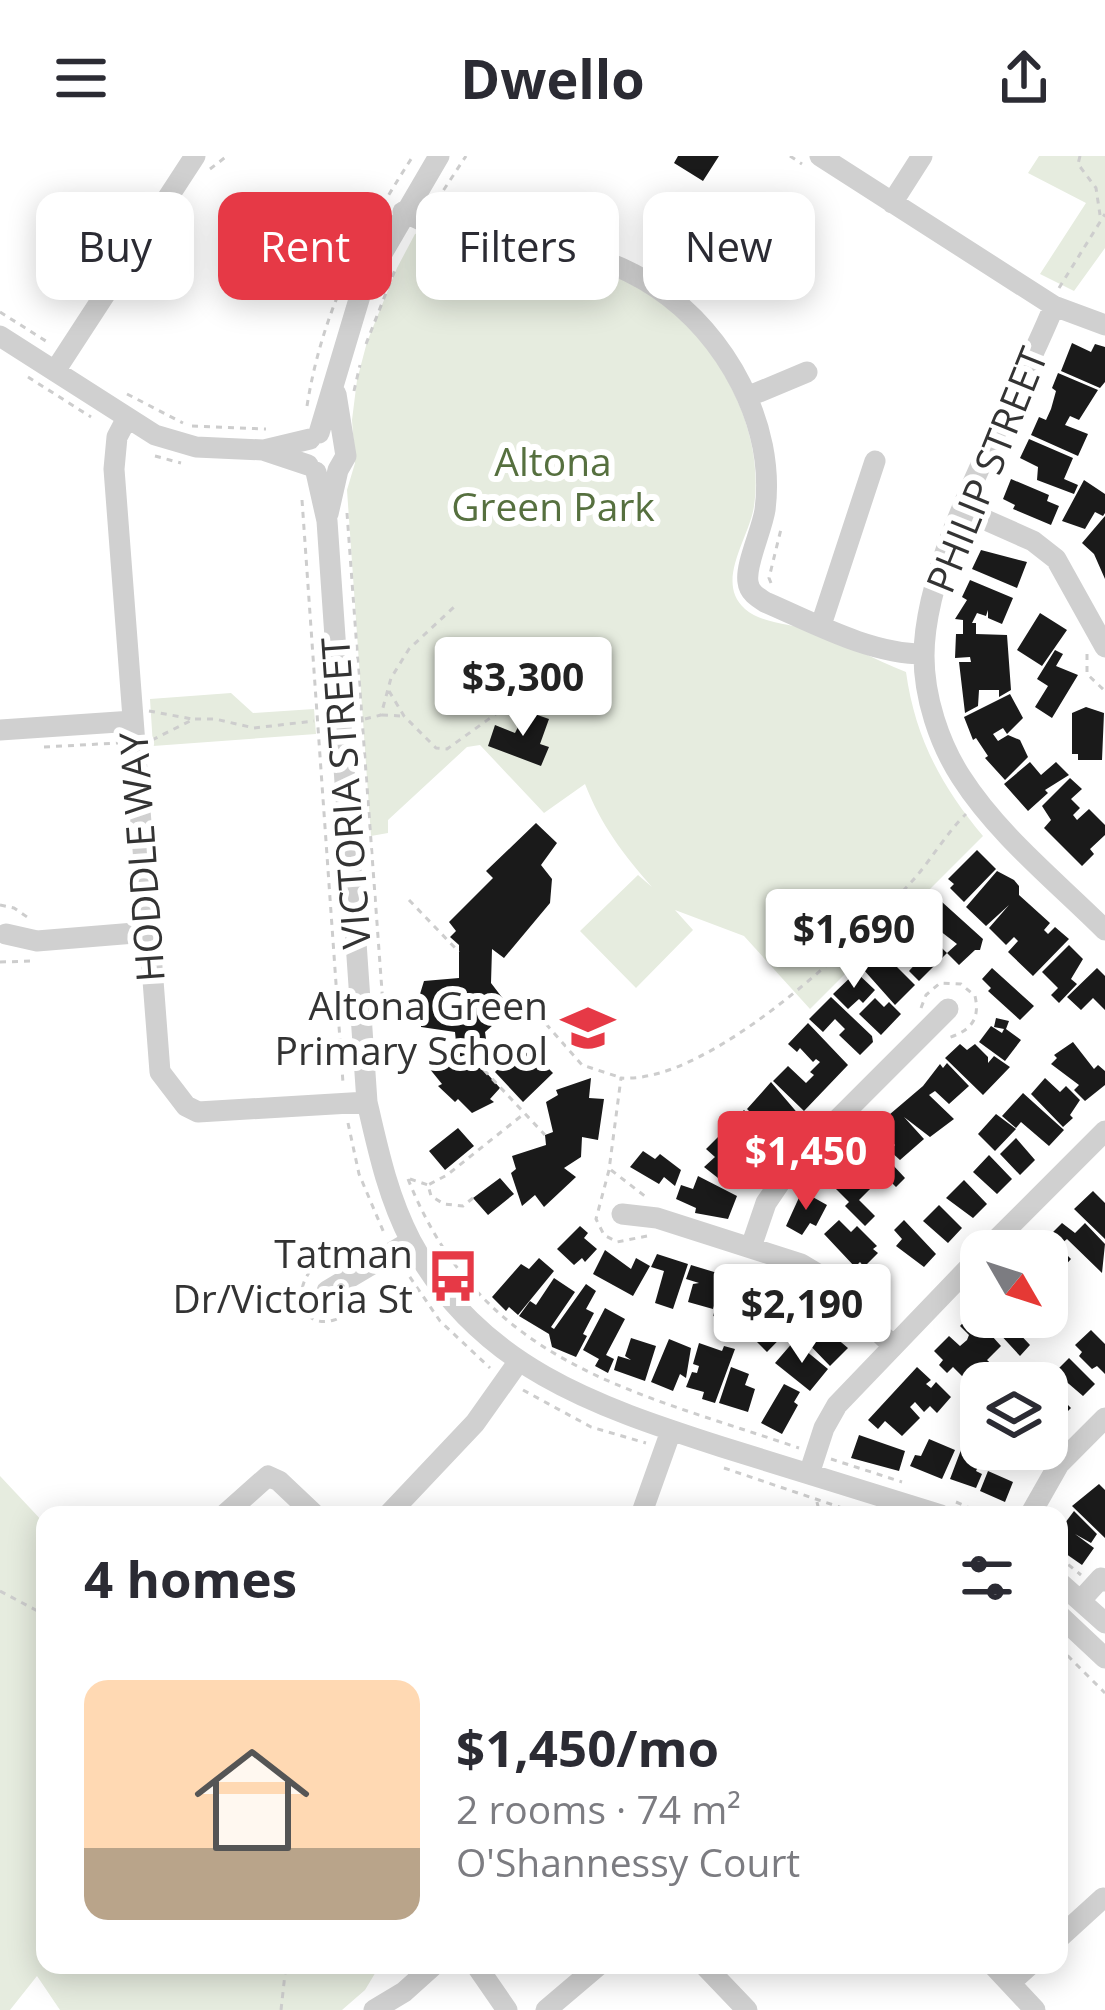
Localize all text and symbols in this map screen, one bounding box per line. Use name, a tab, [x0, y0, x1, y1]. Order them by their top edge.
text: Dwello	[460, 41, 645, 115]
icon: menu	[48, 45, 114, 111]
icon: share	[991, 45, 1057, 111]
chip: Buy	[36, 192, 194, 300]
chip: Rent	[218, 192, 392, 300]
chip: Filters	[416, 192, 619, 300]
chip: New	[643, 192, 815, 300]
street label: PHILIP STREET	[912, 339, 1059, 600]
park label: Altona Green Park	[451, 434, 655, 532]
street label: VICTORIA STREET	[307, 635, 382, 951]
pin: $3,300	[425, 637, 621, 739]
text: $3,300	[462, 649, 584, 702]
street label: HODDLE WAY	[105, 730, 176, 984]
pin: $1,690	[756, 889, 952, 991]
text: $1,690	[793, 901, 915, 954]
place label: Altona Green Primary School	[275, 978, 548, 1076]
school or university icon: Altona Green Primary School	[559, 999, 617, 1057]
pin: $1,450	[708, 1111, 904, 1213]
text: $1,450	[745, 1123, 867, 1176]
place label: Tatman Dr/Victoria St	[172, 1226, 413, 1324]
north arrow	[960, 1230, 1068, 1338]
map controls	[960, 1230, 1068, 1470]
bus stop icon: Tatman Dr/Victoria St	[424, 1247, 482, 1305]
pin: $2,190	[704, 1264, 900, 1366]
text: $2,190	[741, 1276, 863, 1329]
button: layers	[960, 1362, 1068, 1470]
text: 4 homes	[84, 1543, 297, 1613]
icon: filters	[954, 1545, 1020, 1611]
text: $1,450/mo	[456, 1712, 719, 1782]
icon: home	[180, 1728, 324, 1872]
text: 2 rooms · 74 m²	[456, 1782, 741, 1835]
text: O'Shannessy Court	[456, 1835, 800, 1888]

